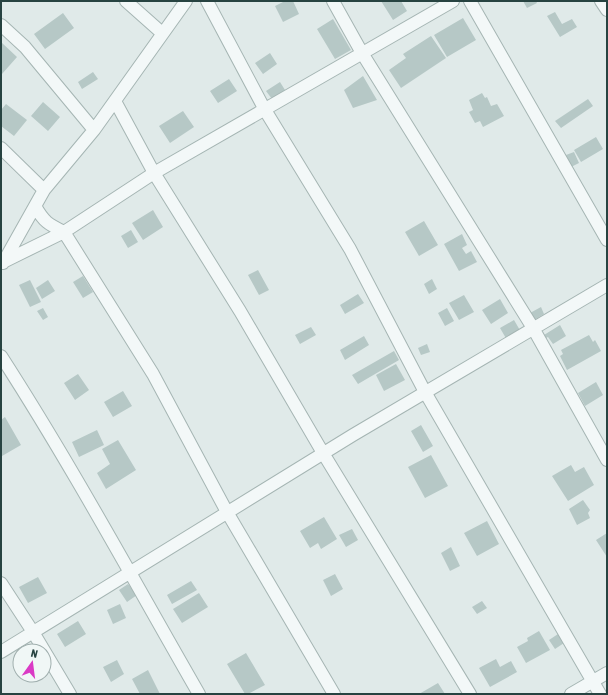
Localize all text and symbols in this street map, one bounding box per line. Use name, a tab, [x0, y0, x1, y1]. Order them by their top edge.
north arrow	[12, 643, 52, 683]
text: N	[30, 647, 39, 660]

